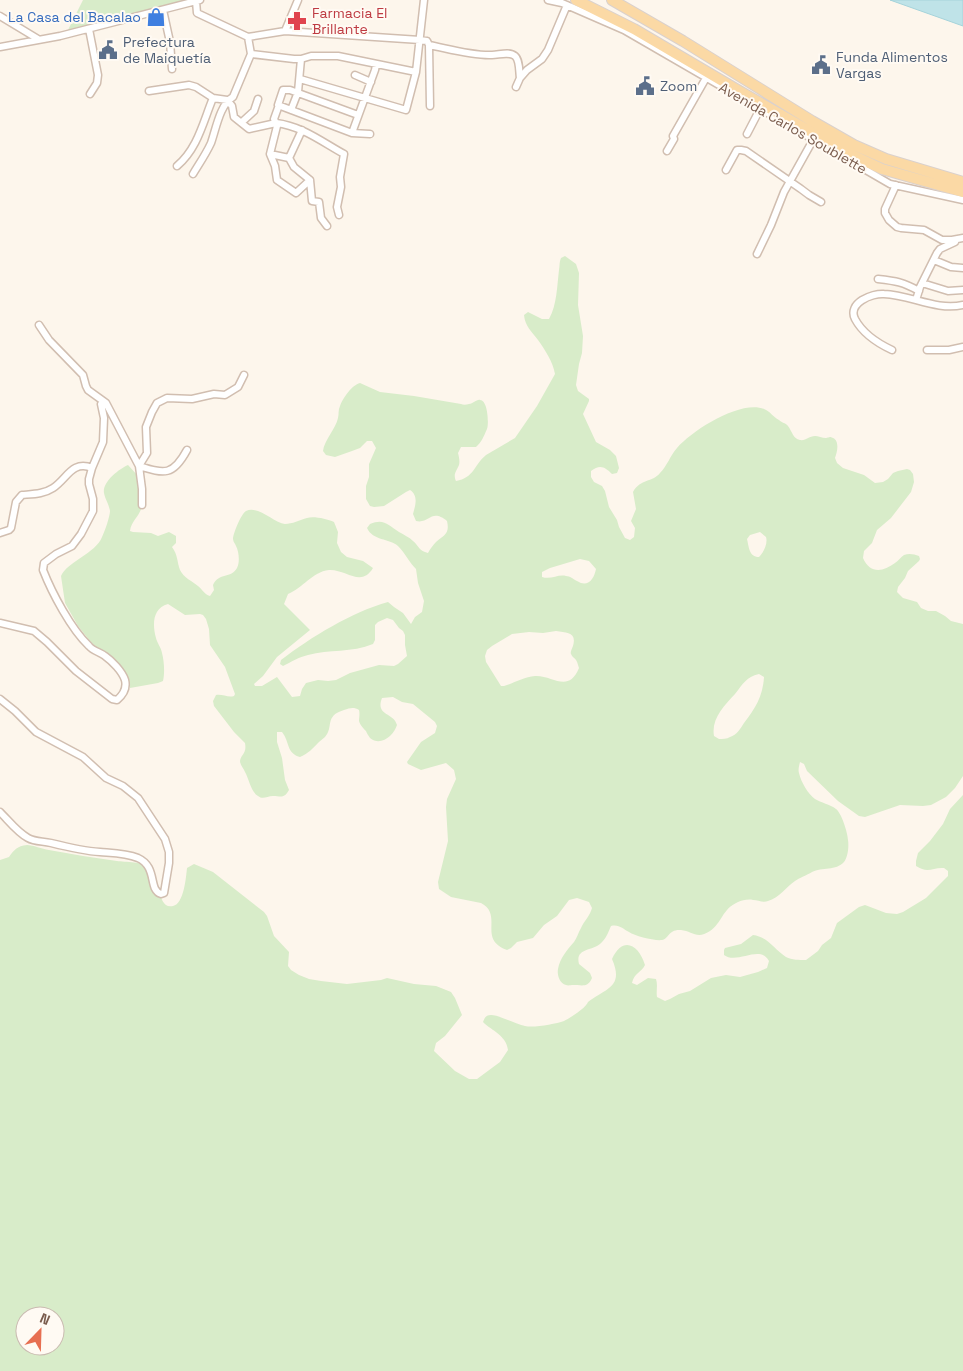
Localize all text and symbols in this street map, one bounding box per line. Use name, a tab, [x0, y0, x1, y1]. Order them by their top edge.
place label: Farmacia El Brillante	[312, 4, 387, 38]
shop icon: La Casa del Bacalao	[145, 6, 167, 28]
place label: La Casa del Bacalao	[8, 8, 141, 26]
pharmacy icon: Farmacia El Brillante	[286, 10, 308, 32]
place label: Prefectura de Maiquetía	[123, 33, 211, 67]
public building icon: Prefectura de Maiquetía	[97, 39, 119, 61]
place label: Funda Alimentos Vargas	[836, 48, 948, 82]
public building icon: Funda Alimentos Vargas	[810, 54, 832, 76]
public building icon: Zoom	[634, 75, 656, 97]
place label: Zoom	[660, 77, 697, 95]
street label: Avenida Carlos Soublette	[716, 78, 870, 178]
north arrow	[15, 1306, 65, 1356]
text: N	[37, 1309, 53, 1329]

